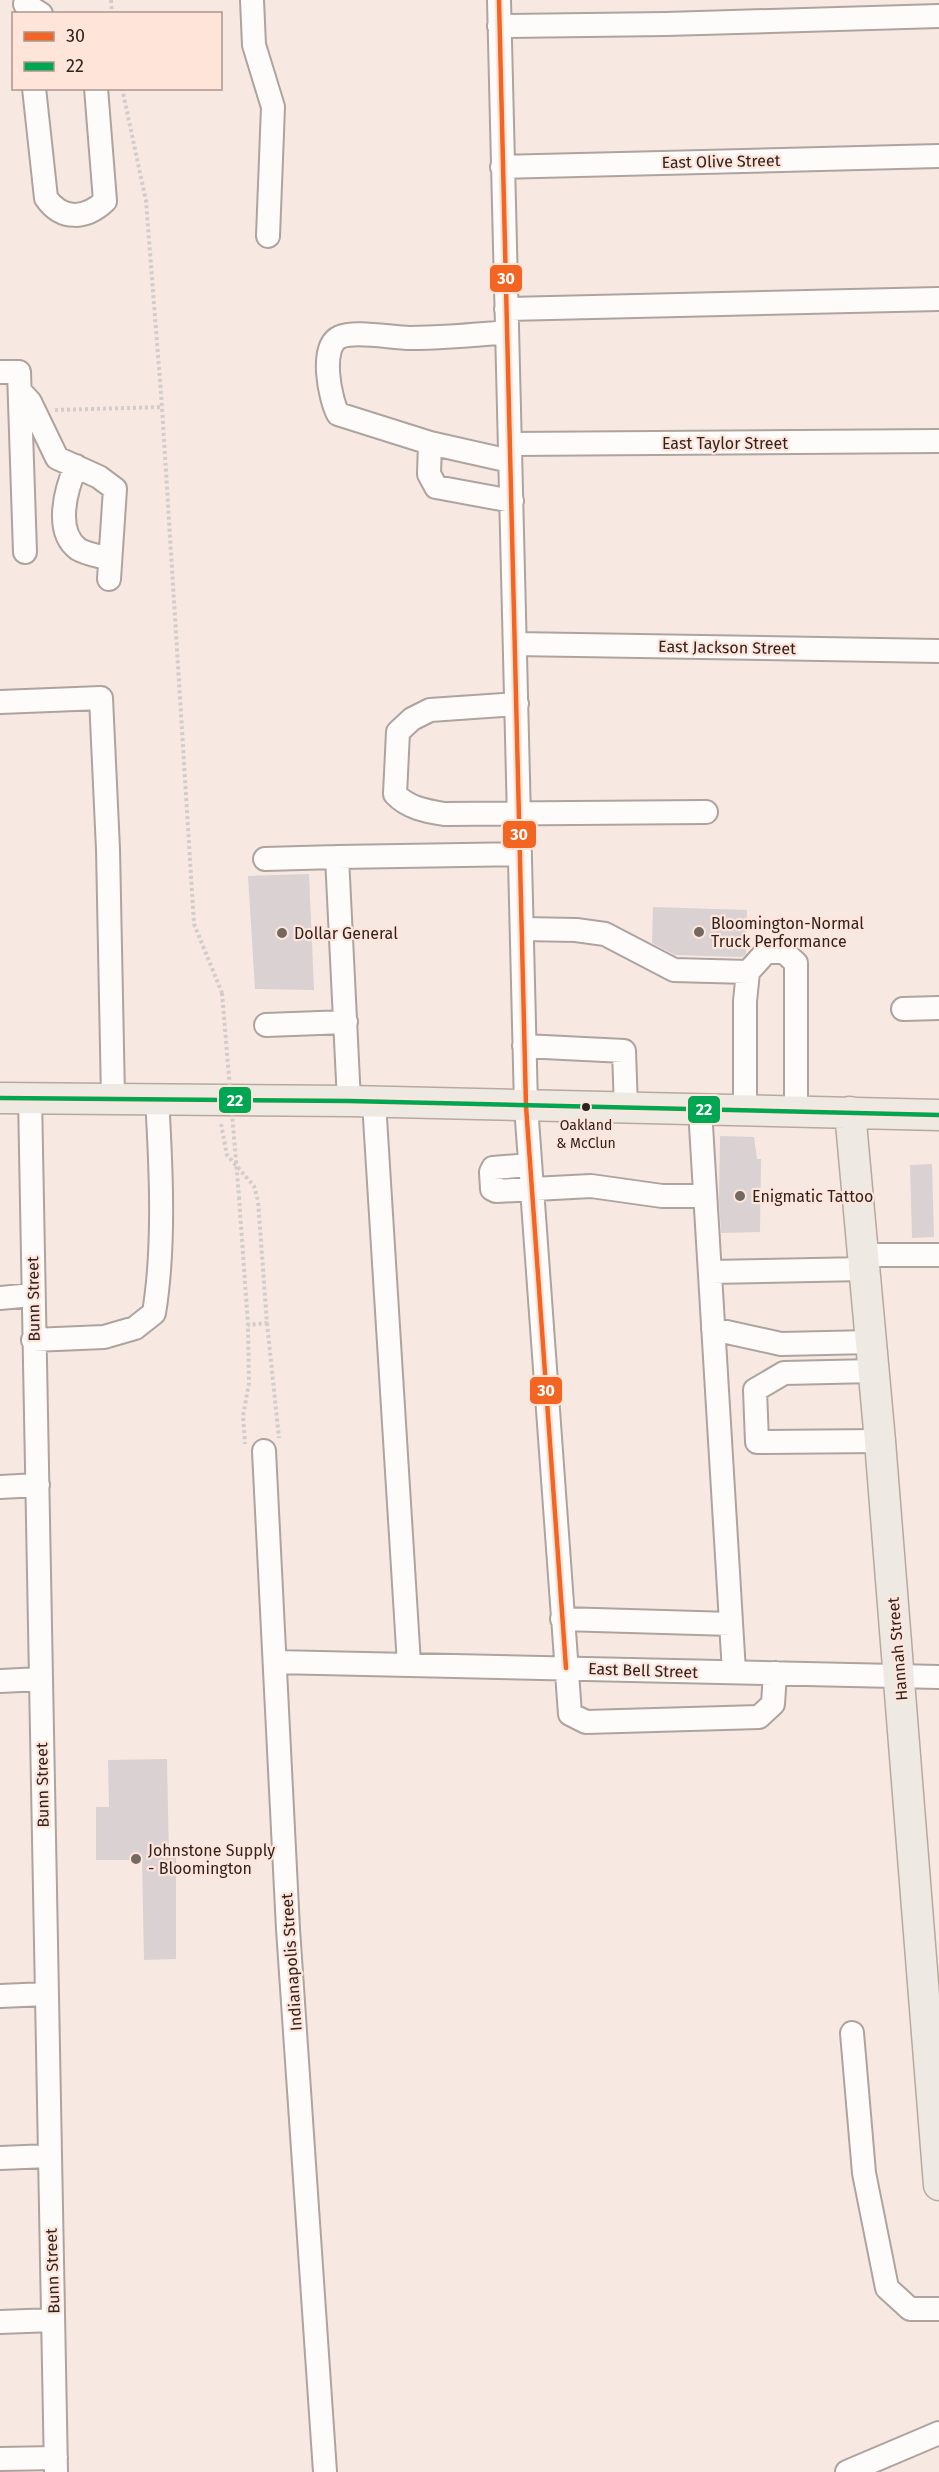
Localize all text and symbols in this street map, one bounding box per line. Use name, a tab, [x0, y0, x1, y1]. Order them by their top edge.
legend	[12, 12, 222, 90]
text: 30	[66, 25, 85, 47]
text: 22	[66, 55, 84, 77]
street label: East Olive Street	[661, 151, 781, 172]
line badge: 30	[489, 264, 523, 293]
text: 30	[496, 269, 515, 288]
street label: East Taylor Street	[662, 434, 788, 453]
street label: East Jackson Street	[658, 637, 796, 658]
line badge: 30	[502, 820, 537, 849]
text: 30	[509, 825, 528, 844]
place label: Bloomington-Normal Truck Performance	[711, 914, 864, 951]
place label: Dollar General	[294, 924, 398, 943]
marker: Bloomington-Normal Truck Performance	[692, 925, 706, 939]
marker: Dollar General	[275, 926, 289, 940]
line badge: 22	[218, 1086, 252, 1114]
text: 22	[227, 1091, 243, 1110]
line badge: 22	[687, 1095, 721, 1124]
text: 22	[696, 1100, 712, 1119]
marker: Oakland & McClun	[580, 1101, 592, 1113]
place label: Oakland & McClun	[556, 1117, 616, 1152]
place label: Enigmatic Tattoo	[752, 1187, 873, 1206]
marker: Enigmatic Tattoo	[733, 1189, 747, 1203]
street label: Bunn Street	[23, 1256, 44, 1342]
line badge: 30	[529, 1376, 563, 1405]
text: 30	[536, 1381, 555, 1400]
street label: Hannah Street	[883, 1596, 911, 1702]
street label: East Bell Street	[588, 1659, 698, 1682]
street label: Bunn Street	[32, 1742, 53, 1828]
place label: Johnstone Supply - Bloomington	[148, 1841, 275, 1878]
marker: Johnstone Supply - Bloomington	[129, 1852, 143, 1866]
street label: Indianapolis Street	[277, 1892, 306, 2032]
street label: Bunn Street	[42, 2228, 63, 2314]

